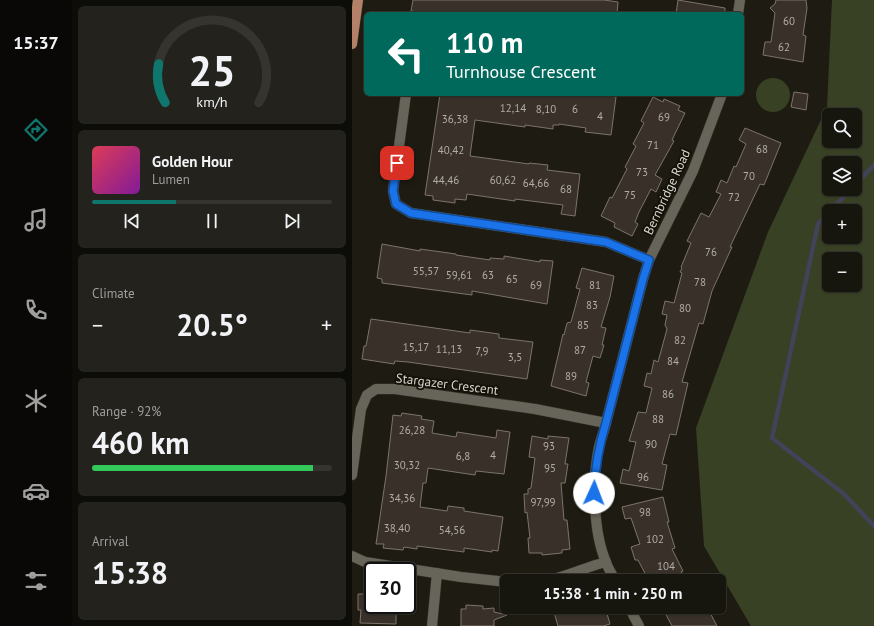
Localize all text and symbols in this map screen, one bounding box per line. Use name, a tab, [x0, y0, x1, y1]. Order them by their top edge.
house number: 60	[783, 14, 795, 28]
text: 110 m	[446, 24, 523, 61]
icon: left	[380, 28, 432, 80]
text: 15:37	[13, 31, 59, 54]
house number: 62	[778, 40, 790, 54]
text: 25	[188, 44, 236, 97]
text: Turnhouse Crescent	[446, 60, 596, 83]
text: km/h	[196, 92, 228, 111]
house number: 12,14	[500, 101, 526, 115]
house number: 8,10	[536, 102, 556, 116]
house number: 6	[572, 102, 578, 116]
map controls	[822, 108, 862, 292]
button: search	[822, 108, 862, 148]
house number: 4	[597, 109, 603, 123]
house number: 69	[658, 110, 670, 124]
house number: 36,38	[442, 112, 468, 126]
icon: directions	[22, 116, 50, 144]
house number: 71	[647, 138, 659, 152]
house number: 68	[756, 142, 768, 156]
house number: 40,42	[438, 143, 464, 157]
pin	[380, 146, 414, 180]
street label: Bernbridge Road	[640, 147, 694, 237]
text: Golden Hour	[152, 152, 232, 171]
icon: arrive	[386, 152, 408, 174]
button: layers	[822, 156, 862, 196]
house number: 73	[636, 165, 648, 179]
house number: 70	[743, 169, 755, 183]
text: Lumen	[152, 171, 190, 188]
house number: 44,46	[433, 173, 459, 187]
house number: 60,62	[490, 173, 516, 187]
house number: 64,66	[523, 176, 549, 190]
house number: 68	[560, 182, 572, 196]
house number: 75	[624, 188, 636, 202]
house number: 72	[728, 190, 740, 204]
button: +	[822, 204, 862, 244]
icon: music	[22, 206, 50, 234]
icon: previous	[121, 210, 143, 232]
icon: pause	[201, 210, 223, 232]
icon: next	[281, 210, 303, 232]
house number: 76	[705, 245, 717, 259]
button: −	[822, 252, 862, 292]
house number: 55,57	[413, 264, 439, 278]
house number: 59,61	[446, 268, 472, 282]
house number: 63	[482, 268, 494, 282]
house number: 65	[506, 272, 518, 286]
house number: 78	[694, 275, 706, 289]
house number: 69	[530, 278, 542, 292]
house number: 81	[589, 278, 601, 292]
text: Climate	[92, 285, 135, 302]
icon: phone	[22, 296, 50, 324]
house number: 83	[586, 298, 598, 312]
house number: 80	[679, 301, 691, 315]
text: 20.5°	[176, 305, 248, 344]
text: −	[92, 311, 103, 339]
text: +	[321, 311, 332, 339]
house number: 85	[577, 318, 589, 332]
house number: 82	[674, 333, 686, 347]
house number: 15,17	[403, 340, 429, 354]
house number: 11,13	[436, 342, 462, 356]
house number: 87	[574, 343, 586, 357]
house number: 7,9	[475, 344, 489, 358]
house number: 3,5	[508, 350, 522, 364]
house number: 84	[667, 354, 679, 368]
street label: Stargazer Crescent	[395, 369, 500, 399]
house number: 89	[565, 369, 577, 383]
icon: climate	[22, 387, 50, 415]
house number: 86	[662, 387, 674, 401]
text: Range · 92%	[92, 403, 161, 420]
house number: 88	[652, 412, 664, 426]
text: 460 km	[92, 423, 190, 462]
house number: 26,28	[399, 423, 425, 437]
house number: 90	[645, 437, 657, 451]
house number: 93	[543, 439, 555, 453]
house number: 4	[490, 448, 496, 462]
house number: 6,8	[456, 449, 470, 463]
house number: 30,32	[394, 458, 420, 472]
house number: 95	[544, 461, 556, 475]
house number: 96	[637, 470, 649, 484]
position arrow	[573, 472, 615, 514]
icon: car	[22, 477, 50, 505]
house number: 34,36	[389, 491, 415, 505]
house number: 97,99	[530, 495, 556, 509]
house number: 98	[639, 505, 651, 519]
house number: 38,40	[384, 521, 410, 535]
house number: 54,56	[439, 523, 465, 537]
house number: 102	[646, 532, 664, 546]
text: Arrival	[92, 533, 128, 550]
text: 15:38	[92, 553, 168, 592]
house number: 104	[657, 559, 675, 573]
speed limit sign: 30	[364, 562, 416, 614]
icon: filters	[22, 567, 50, 595]
text: 15:38 · 1 min · 250 m	[544, 584, 682, 603]

